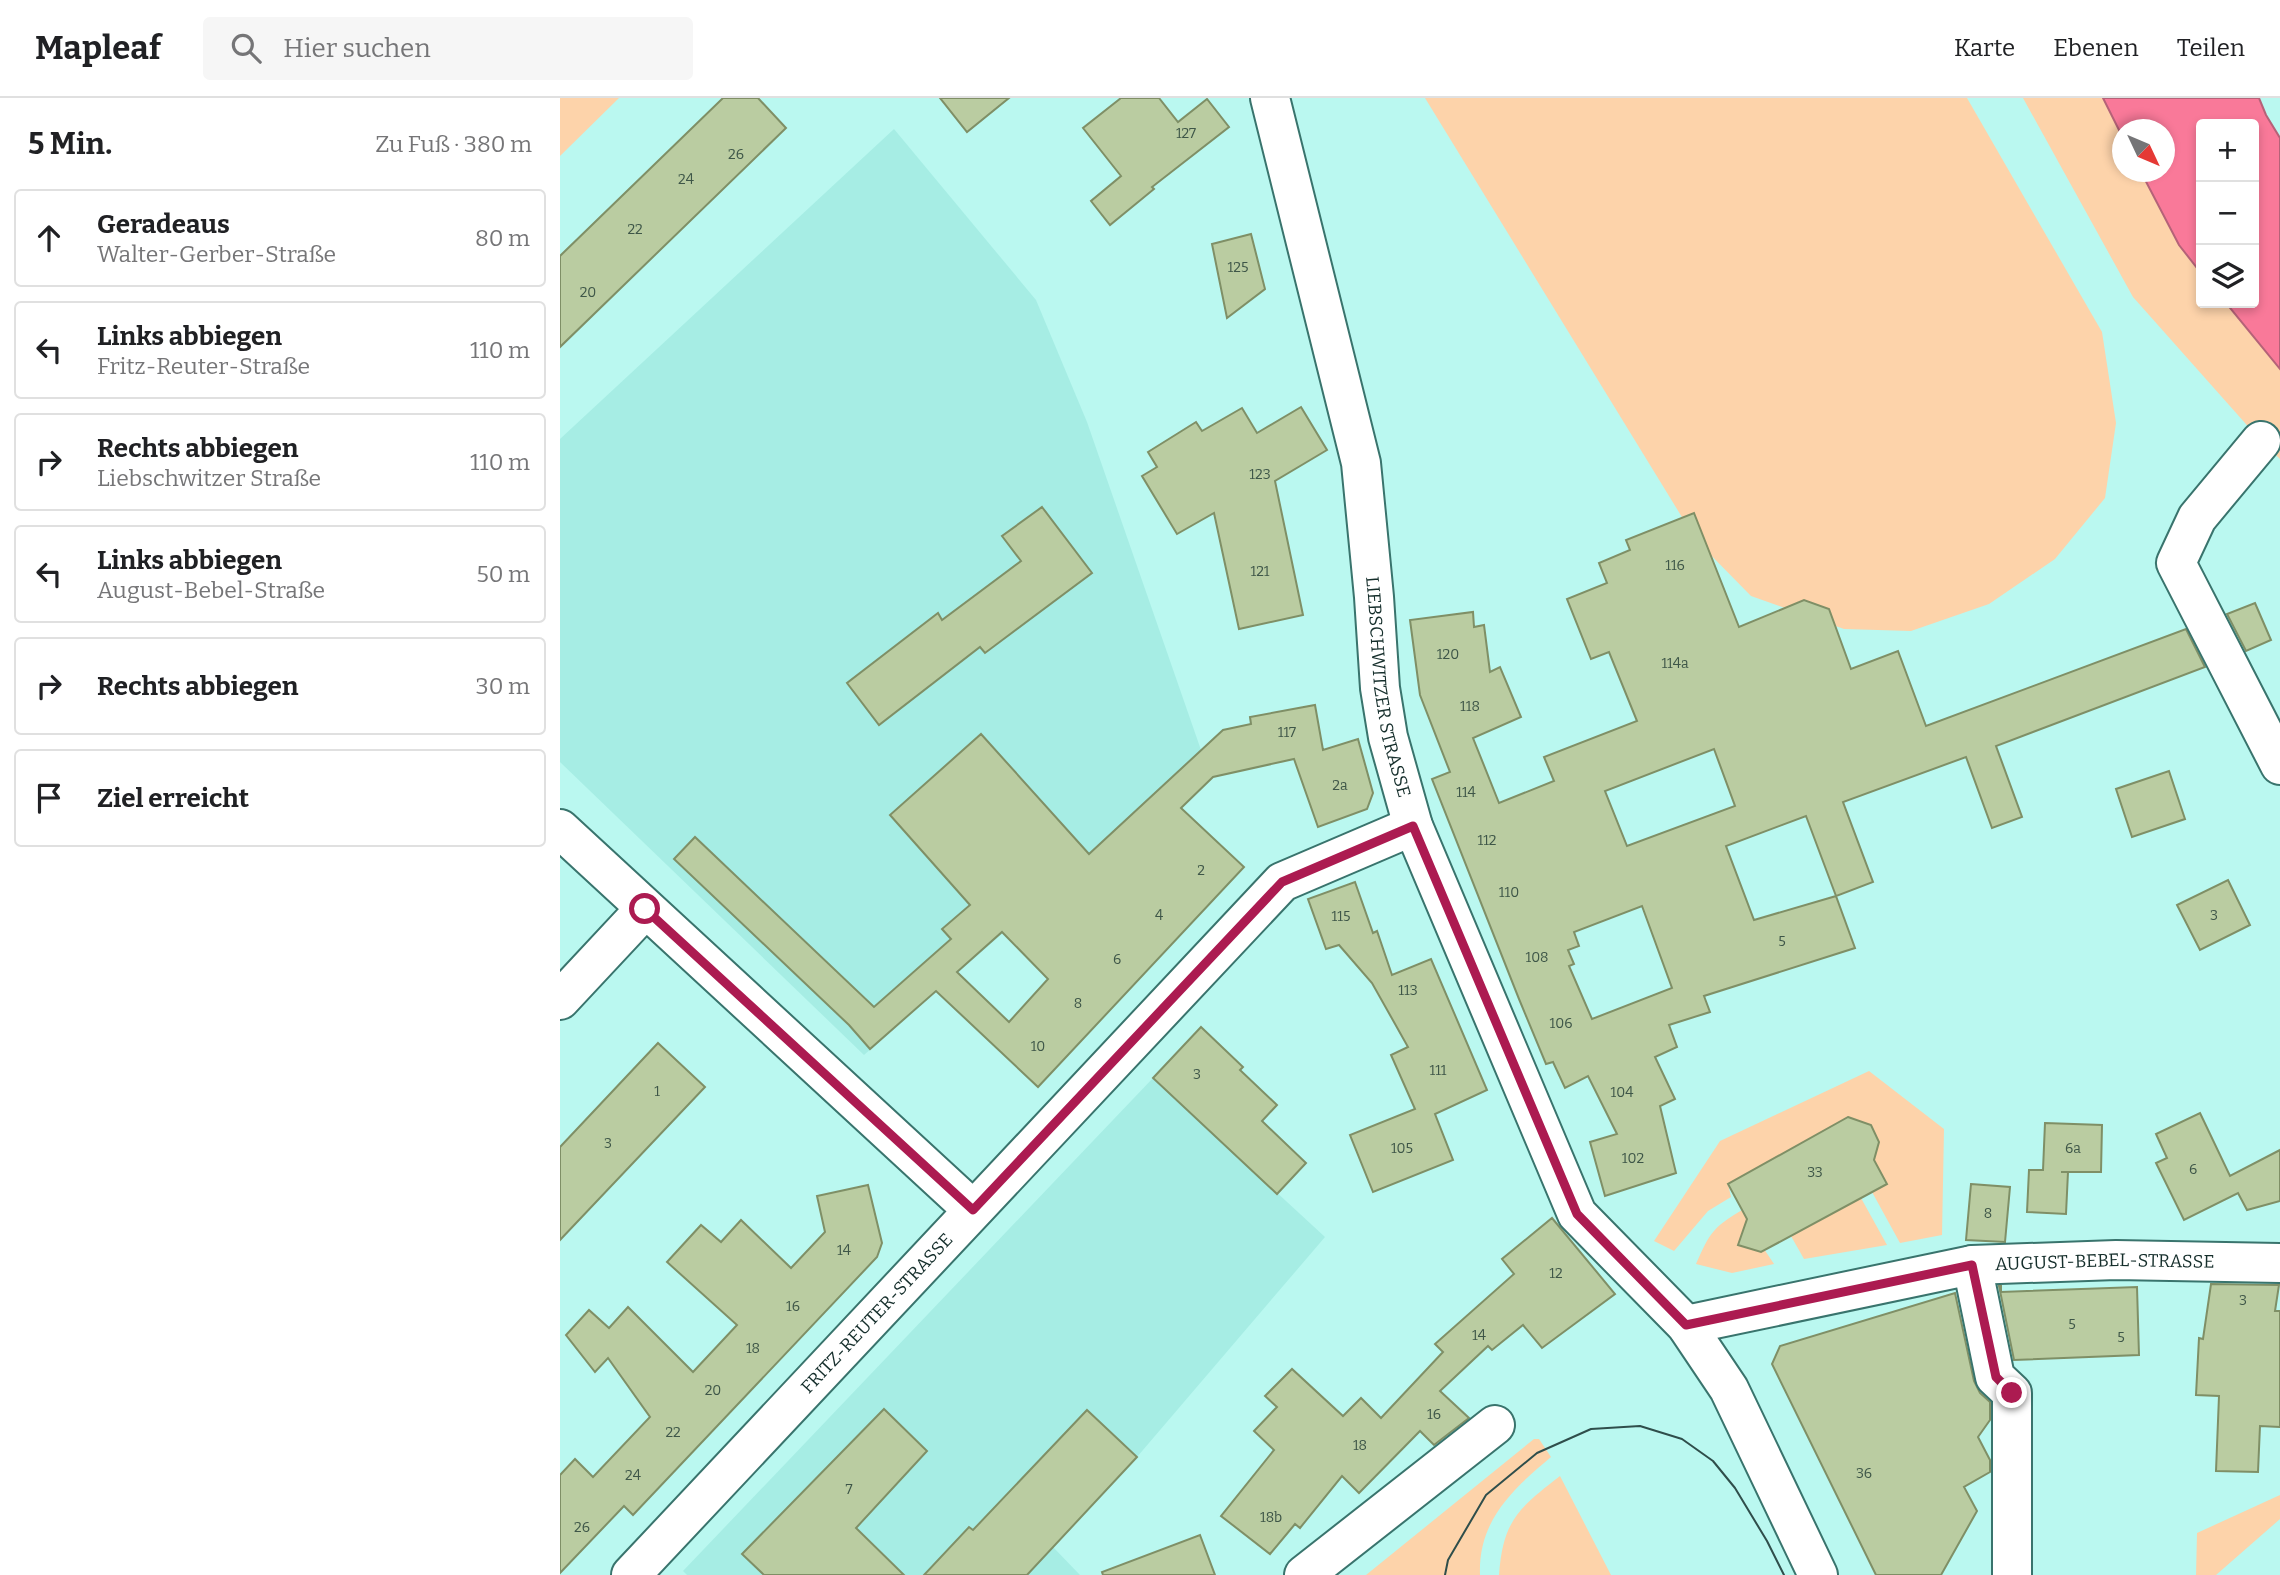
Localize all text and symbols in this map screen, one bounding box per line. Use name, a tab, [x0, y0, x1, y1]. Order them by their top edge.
search box	[203, 17, 693, 80]
text: Mapleaf	[35, 28, 161, 68]
icon: search	[227, 29, 265, 67]
text: Hier suchen	[283, 33, 431, 64]
text: Karte	[1954, 34, 2015, 62]
text: Ebenen	[2053, 34, 2139, 62]
text: Teilen	[2177, 34, 2245, 62]
north arrow	[2112, 119, 2175, 182]
map controls	[2196, 119, 2259, 308]
button: +	[2196, 119, 2259, 182]
house number: 127	[1176, 125, 1196, 142]
text: 5 Min.	[28, 126, 112, 162]
text: Zu Fuß · 380 m	[375, 130, 532, 158]
house number: 26	[728, 146, 744, 163]
house number: 24	[678, 171, 694, 188]
button: −	[2196, 182, 2259, 245]
text: Geradeaus	[97, 209, 230, 240]
icon: ahead	[30, 219, 68, 257]
house number: 22	[627, 221, 643, 238]
text: 80 m	[475, 224, 530, 252]
text: Walter-Gerber-Straße	[97, 240, 336, 268]
button: layers	[2196, 245, 2259, 308]
house number: 125	[1228, 259, 1248, 276]
house number: 20	[580, 284, 596, 301]
text: Links abbiegen	[97, 321, 282, 352]
icon: left	[30, 331, 68, 369]
text: 110 m	[470, 336, 530, 364]
text: Fritz-Reuter-Straße	[97, 352, 310, 380]
text: Rechts abbiegen	[97, 433, 299, 464]
icon: right	[30, 443, 68, 481]
text: 110 m	[470, 448, 530, 476]
text: Liebschwitzer Straße	[97, 464, 321, 492]
house number: 123	[1249, 466, 1271, 483]
text: Links abbiegen	[97, 545, 282, 576]
icon: left	[30, 555, 68, 593]
house number: 116	[1665, 557, 1685, 574]
text: 50 m	[476, 560, 530, 588]
house number: 121	[1251, 563, 1270, 580]
street label: LIEBSCHWITZER STRASSE	[1361, 575, 1415, 800]
text: August-Bebel-Straße	[97, 576, 325, 604]
house number: 120	[1437, 646, 1459, 663]
house number: 114a	[1661, 655, 1689, 672]
icon: right	[30, 667, 68, 705]
text: Rechts abbiegen	[97, 671, 299, 702]
text: 30 m	[476, 672, 530, 700]
house number: 118	[1460, 698, 1480, 715]
house number: 117	[1278, 724, 1296, 741]
house number: 2a	[1332, 777, 1348, 794]
icon: arrive	[30, 779, 68, 817]
text: Ziel erreicht	[97, 783, 249, 814]
house number: 114	[1456, 784, 1476, 801]
house number: 112	[1478, 832, 1496, 849]
house number: 2	[1197, 862, 1205, 879]
house number: 110	[1499, 884, 1519, 901]
route start	[629, 893, 660, 924]
house number: 4	[1155, 907, 1163, 924]
house number: 3	[2210, 907, 2218, 924]
house number: 115	[1332, 908, 1350, 925]
house number: 5	[1778, 933, 1786, 950]
house number: 108	[1525, 949, 1549, 966]
house number: 6	[1113, 951, 1121, 968]
house number: 113	[1398, 982, 1418, 999]
house number: 8	[1074, 995, 1082, 1012]
house number: 106	[1550, 1015, 1572, 1032]
house number: 10	[1031, 1038, 1045, 1055]
house number: 111	[1429, 1062, 1447, 1079]
house number: 3	[1193, 1066, 1201, 1083]
house number: 1	[654, 1083, 660, 1100]
house number: 104	[1611, 1084, 1633, 1101]
house number: 3	[604, 1135, 612, 1152]
house number: 105	[1391, 1140, 1413, 1157]
house number: 6a	[2065, 1140, 2081, 1157]
house number: 102	[1622, 1150, 1644, 1167]
house number: 6	[2189, 1161, 2197, 1178]
house number: 33	[1807, 1164, 1823, 1181]
house number: 8	[1984, 1205, 1992, 1222]
street label: FRITZ-REUTER-STRASSE	[796, 1229, 957, 1398]
house number: 14	[837, 1242, 851, 1259]
street label: AUGUST-BEBEL-STRASSE	[1995, 1249, 2215, 1275]
house number: 12	[1549, 1265, 1563, 1282]
house number: 3	[2239, 1292, 2247, 1309]
house number: 16	[786, 1298, 800, 1315]
house number: 5	[2068, 1316, 2076, 1333]
house number: 14	[1472, 1327, 1486, 1344]
house number: 5	[2117, 1329, 2125, 1346]
house number: 18	[746, 1340, 760, 1357]
route end	[1996, 1377, 2027, 1408]
house number: 20	[705, 1382, 721, 1399]
house number: 16	[1427, 1406, 1441, 1423]
house number: 22	[665, 1424, 681, 1441]
house number: 18	[1353, 1437, 1367, 1454]
house number: 36	[1856, 1465, 1872, 1482]
house number: 24	[625, 1467, 641, 1484]
house number: 7	[845, 1481, 853, 1498]
house number: 18b	[1260, 1509, 1282, 1526]
house number: 26	[574, 1519, 590, 1536]

